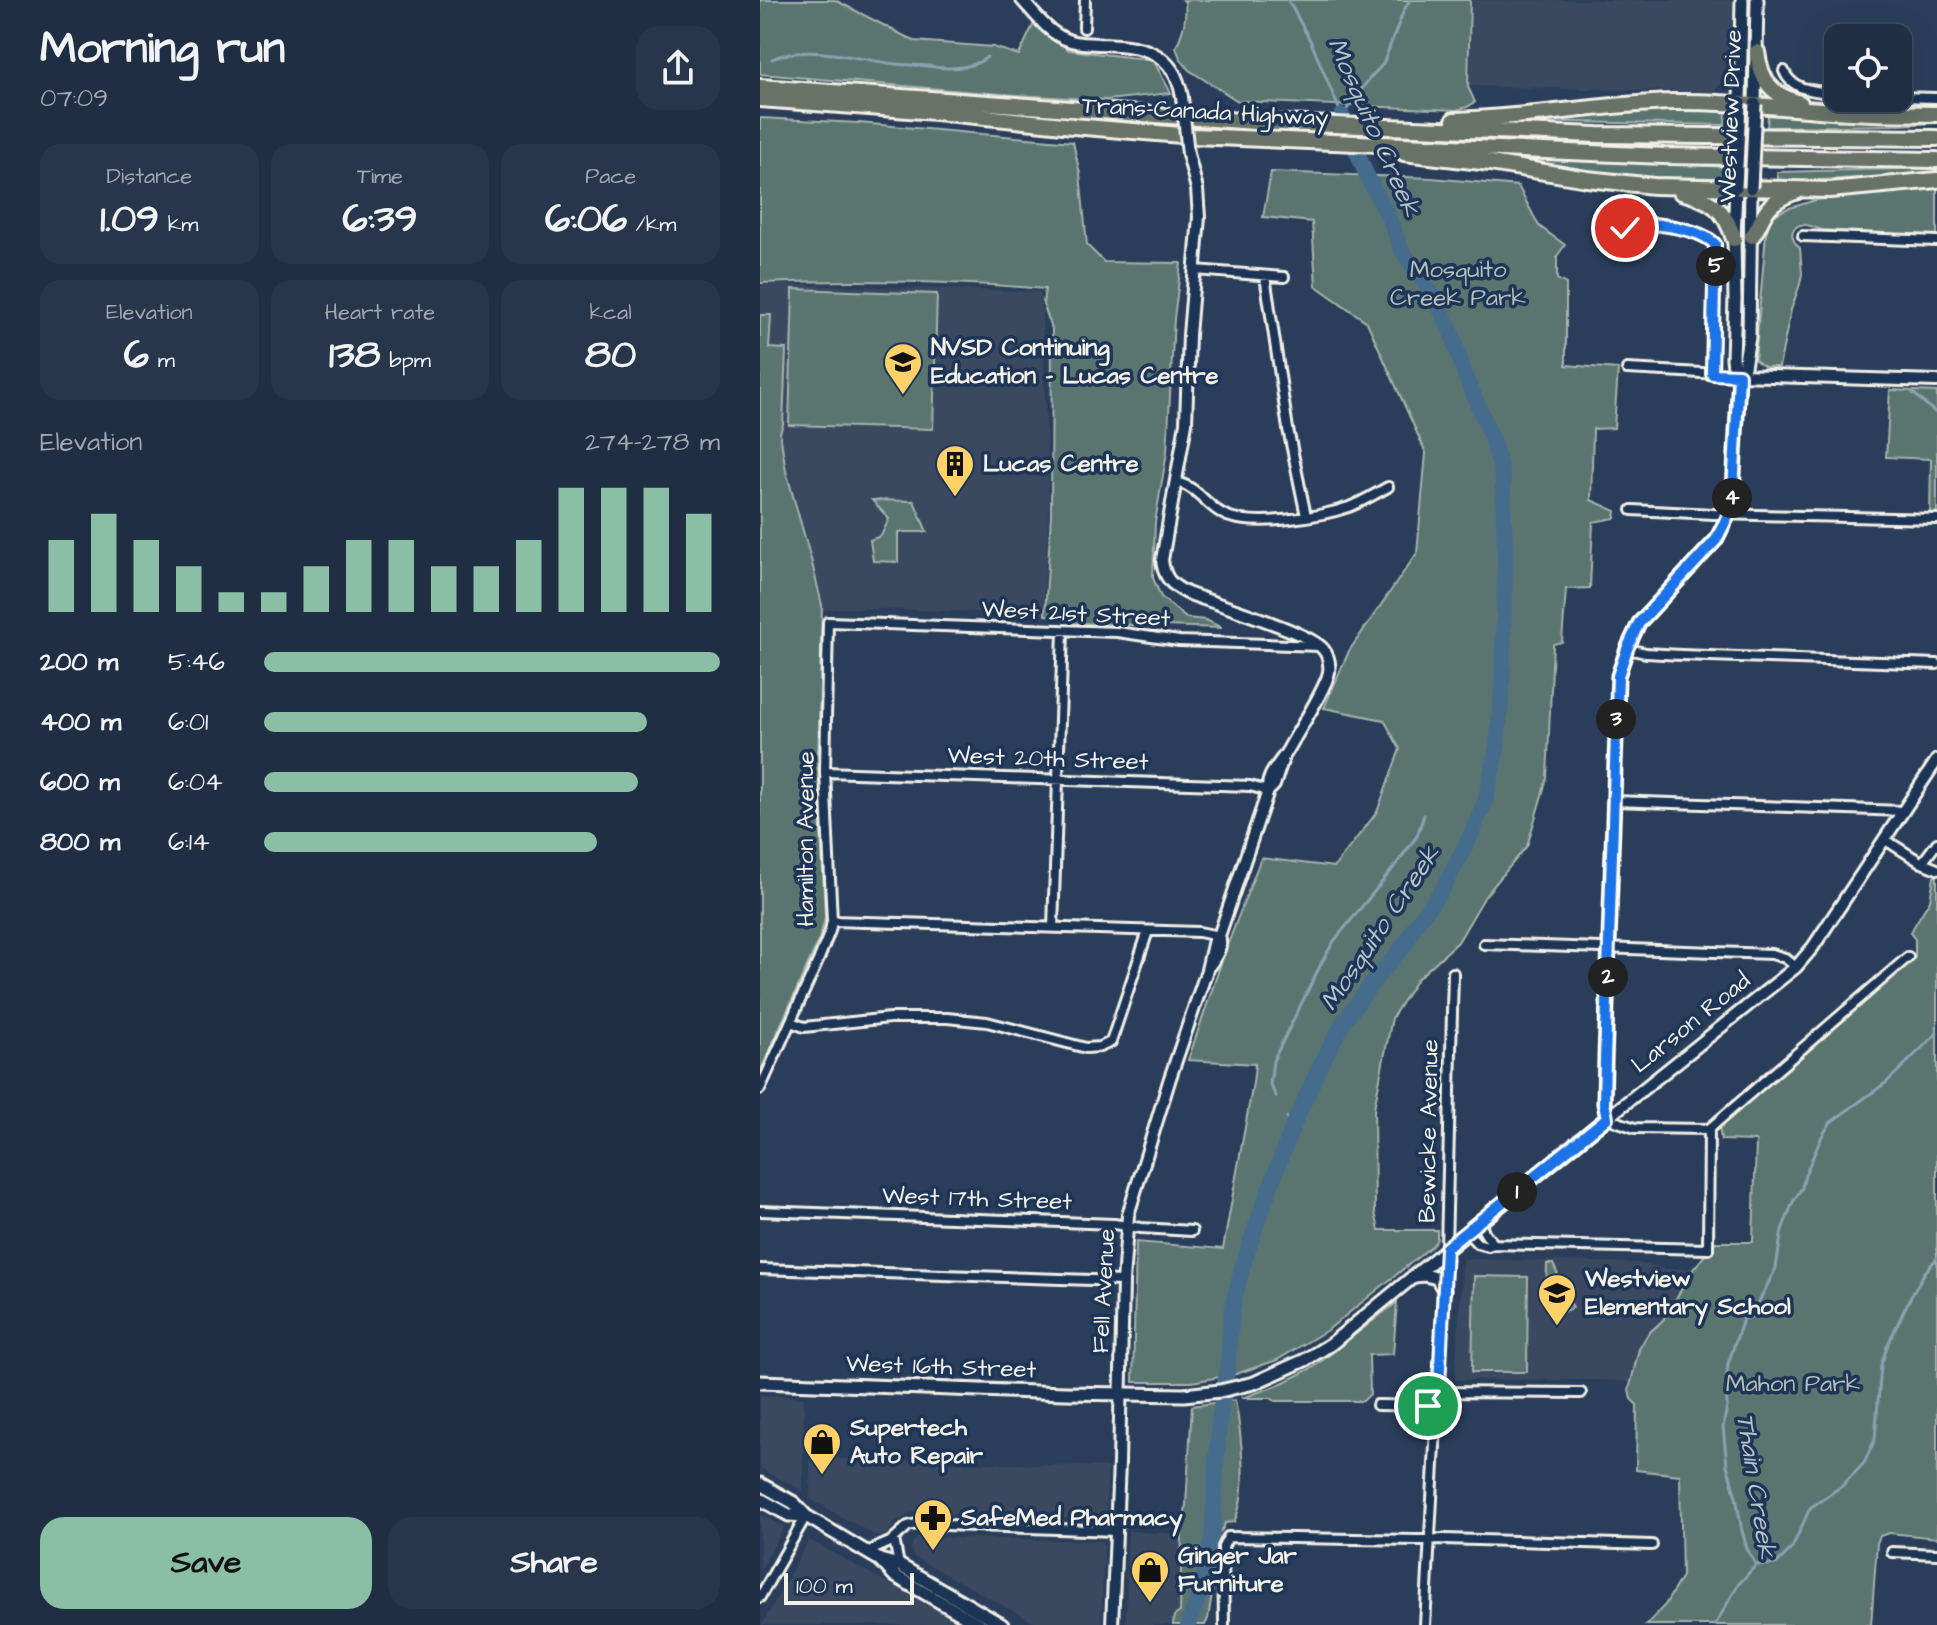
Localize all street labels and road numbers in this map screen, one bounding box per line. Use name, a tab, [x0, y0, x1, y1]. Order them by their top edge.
street label: Westview Drive	[1711, 29, 1751, 203]
street label: Trans-Canada Highway	[1081, 89, 1329, 136]
street label: West 21st Street	[981, 592, 1172, 636]
street label: West 20th Street	[947, 739, 1149, 780]
street label: Hamilton Avenue	[789, 751, 823, 927]
street label: Larson Road	[1624, 964, 1758, 1082]
street label: Bewicke Avenue	[1410, 1039, 1448, 1223]
street label: West 17th Street	[881, 1179, 1073, 1219]
street label: Fell Avenue	[1084, 1228, 1124, 1354]
street label: West 16th Street	[845, 1347, 1037, 1387]

